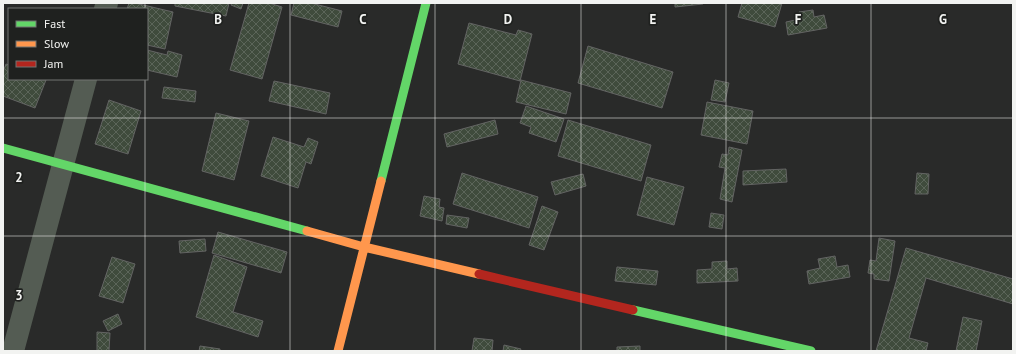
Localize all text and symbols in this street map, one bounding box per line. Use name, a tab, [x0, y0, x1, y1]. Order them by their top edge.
legend	[8, 8, 148, 80]
text: B	[214, 11, 222, 28]
text: C	[359, 11, 367, 28]
text: D	[504, 11, 512, 28]
text: E	[650, 11, 657, 28]
text: F	[795, 11, 802, 28]
text: G	[939, 11, 947, 28]
text: Fast	[44, 16, 65, 31]
text: Slow	[44, 36, 69, 51]
text: Jam	[43, 56, 63, 71]
text: 2	[15, 169, 23, 186]
text: 3	[15, 287, 23, 304]

